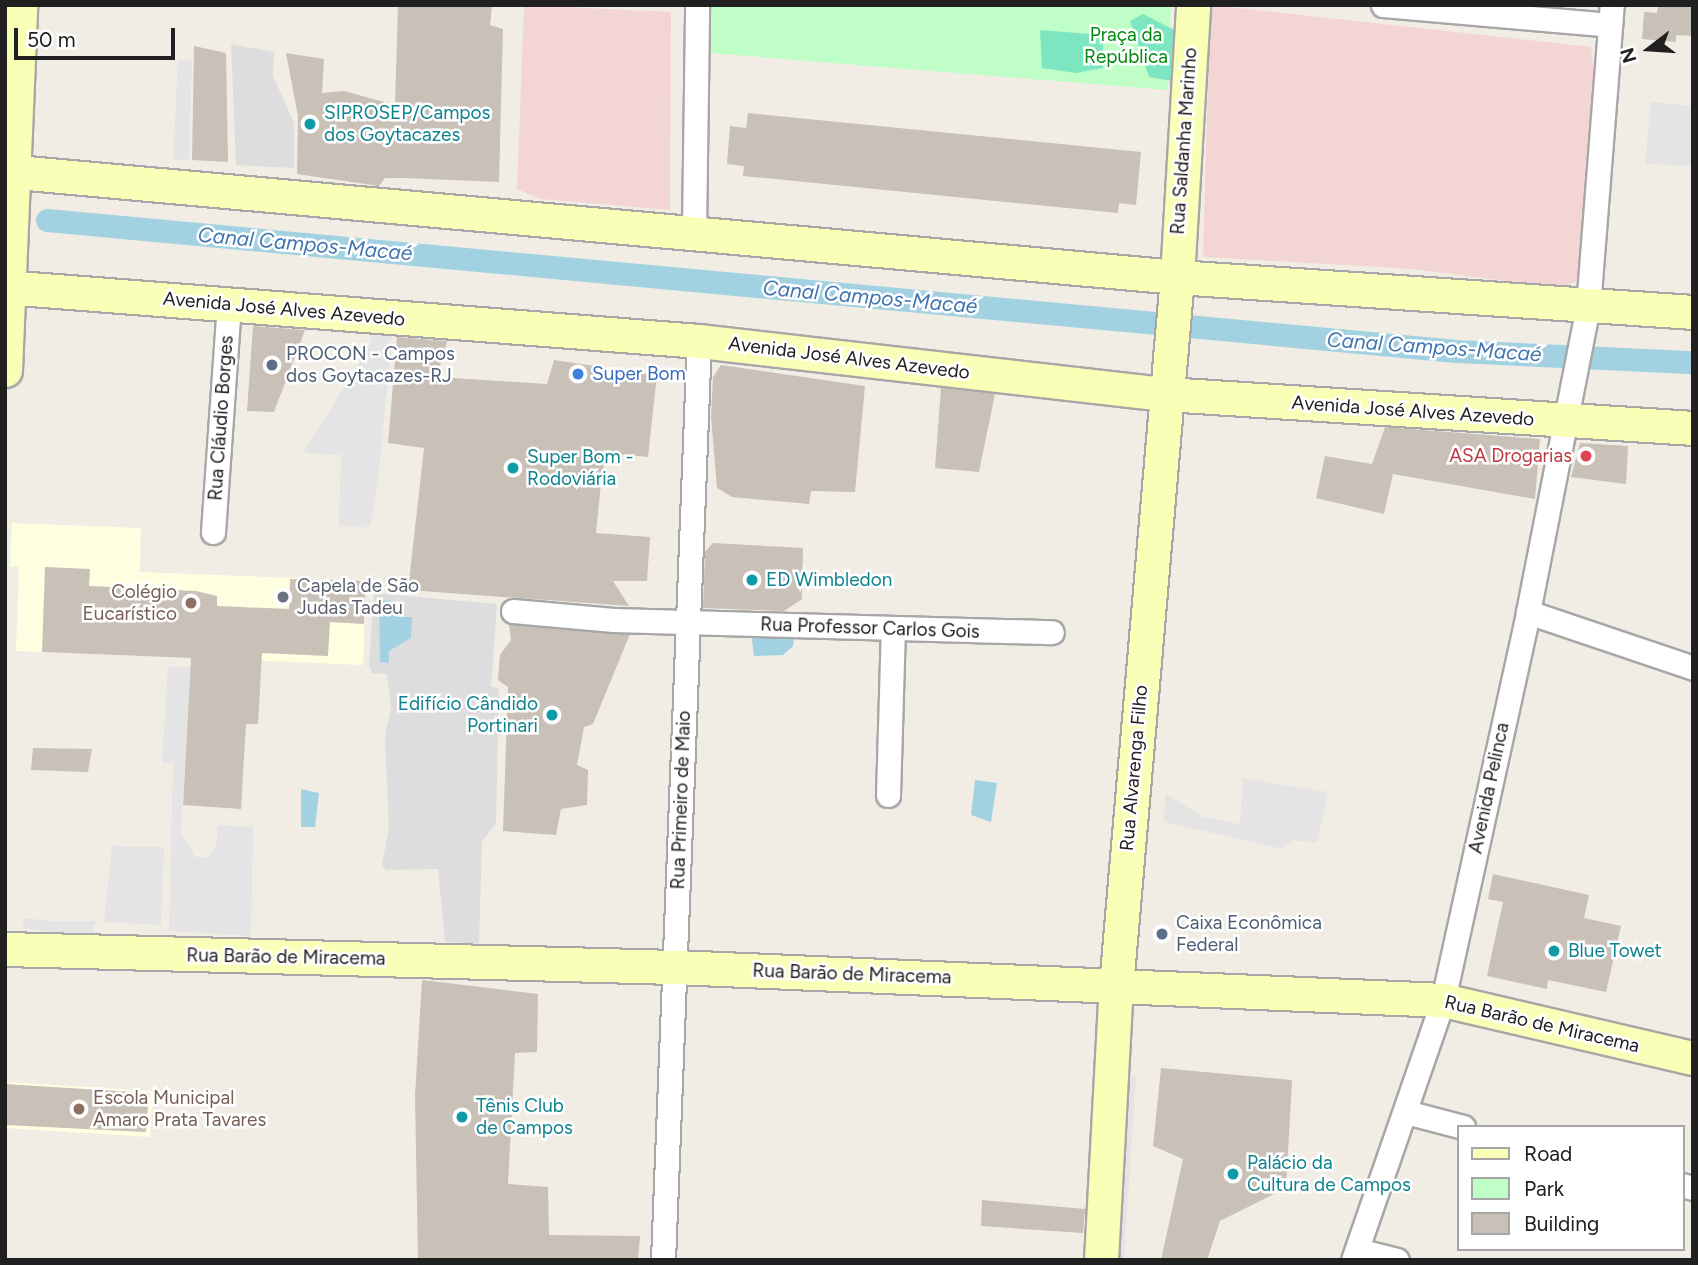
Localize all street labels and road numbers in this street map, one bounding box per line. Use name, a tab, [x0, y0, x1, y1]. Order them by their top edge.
street label: Rua Saldanha Marinho	[1166, 47, 1202, 235]
street label: Avenida José Alves Azevedo	[162, 287, 406, 331]
street label: Avenida José Alves Azevedo	[727, 332, 971, 384]
street label: Rua Cláudio Borges	[204, 335, 238, 501]
street label: Avenida José Alves Azevedo	[1291, 391, 1535, 431]
street label: Rua Professor Carlos Gois	[760, 613, 980, 643]
street label: Rua Alvarenga Filho	[1115, 684, 1153, 852]
street label: Rua Primeiro de Maio	[666, 710, 696, 890]
street label: Avenida Pelinca	[1464, 720, 1514, 856]
street label: Rua Barão de Miracema	[186, 944, 386, 970]
street label: Rua Barão de Miracema	[752, 959, 952, 989]
street label: Rua Barão de Miracema	[1442, 990, 1642, 1058]

